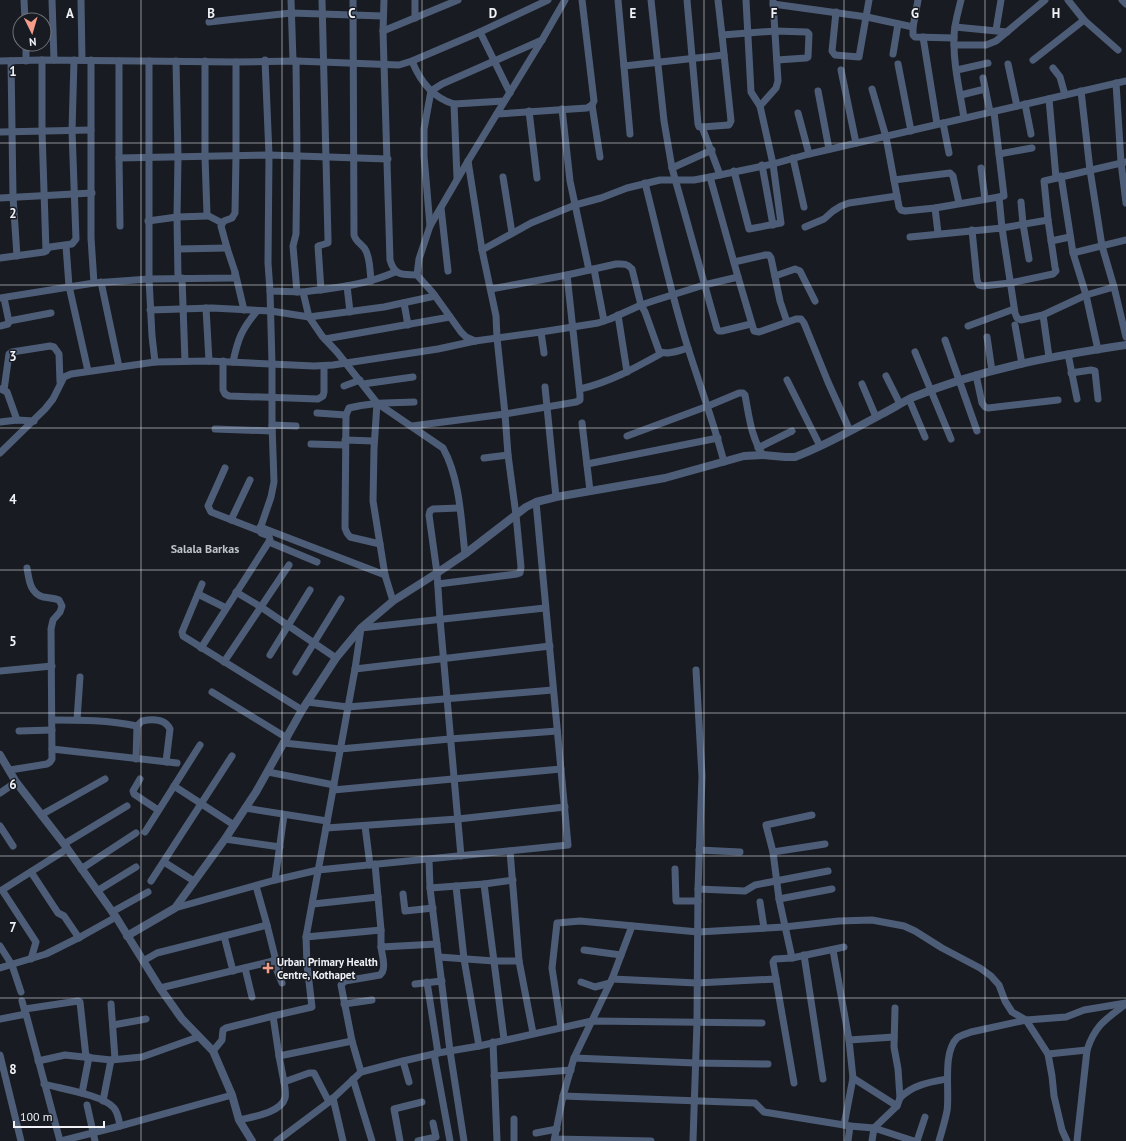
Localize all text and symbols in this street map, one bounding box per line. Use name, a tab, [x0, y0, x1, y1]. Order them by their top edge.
text: A	[66, 5, 74, 22]
text: B	[207, 5, 215, 22]
text: C	[348, 5, 356, 22]
text: D	[489, 5, 497, 22]
text: E	[630, 5, 637, 22]
text: F	[771, 5, 778, 22]
text: G	[911, 5, 919, 22]
text: H	[1052, 5, 1060, 22]
north arrow	[12, 12, 52, 52]
text: N	[29, 35, 37, 49]
text: 1	[9, 63, 17, 80]
text: 2	[9, 205, 17, 222]
text: 3	[9, 348, 17, 365]
text: 4	[9, 491, 17, 508]
district label: Salala Barkas	[171, 541, 239, 556]
text: 5	[9, 633, 17, 650]
text: 6	[9, 776, 17, 793]
text: 7	[9, 919, 17, 936]
place label: Urban Primary Health Centre, Kothapet	[277, 955, 378, 982]
marker: Urban Primary Health Centre, Kothapet	[262, 962, 274, 974]
text: 8	[9, 1061, 17, 1078]
scale bar	[14, 1103, 104, 1129]
text: 100 m	[20, 1109, 53, 1124]

